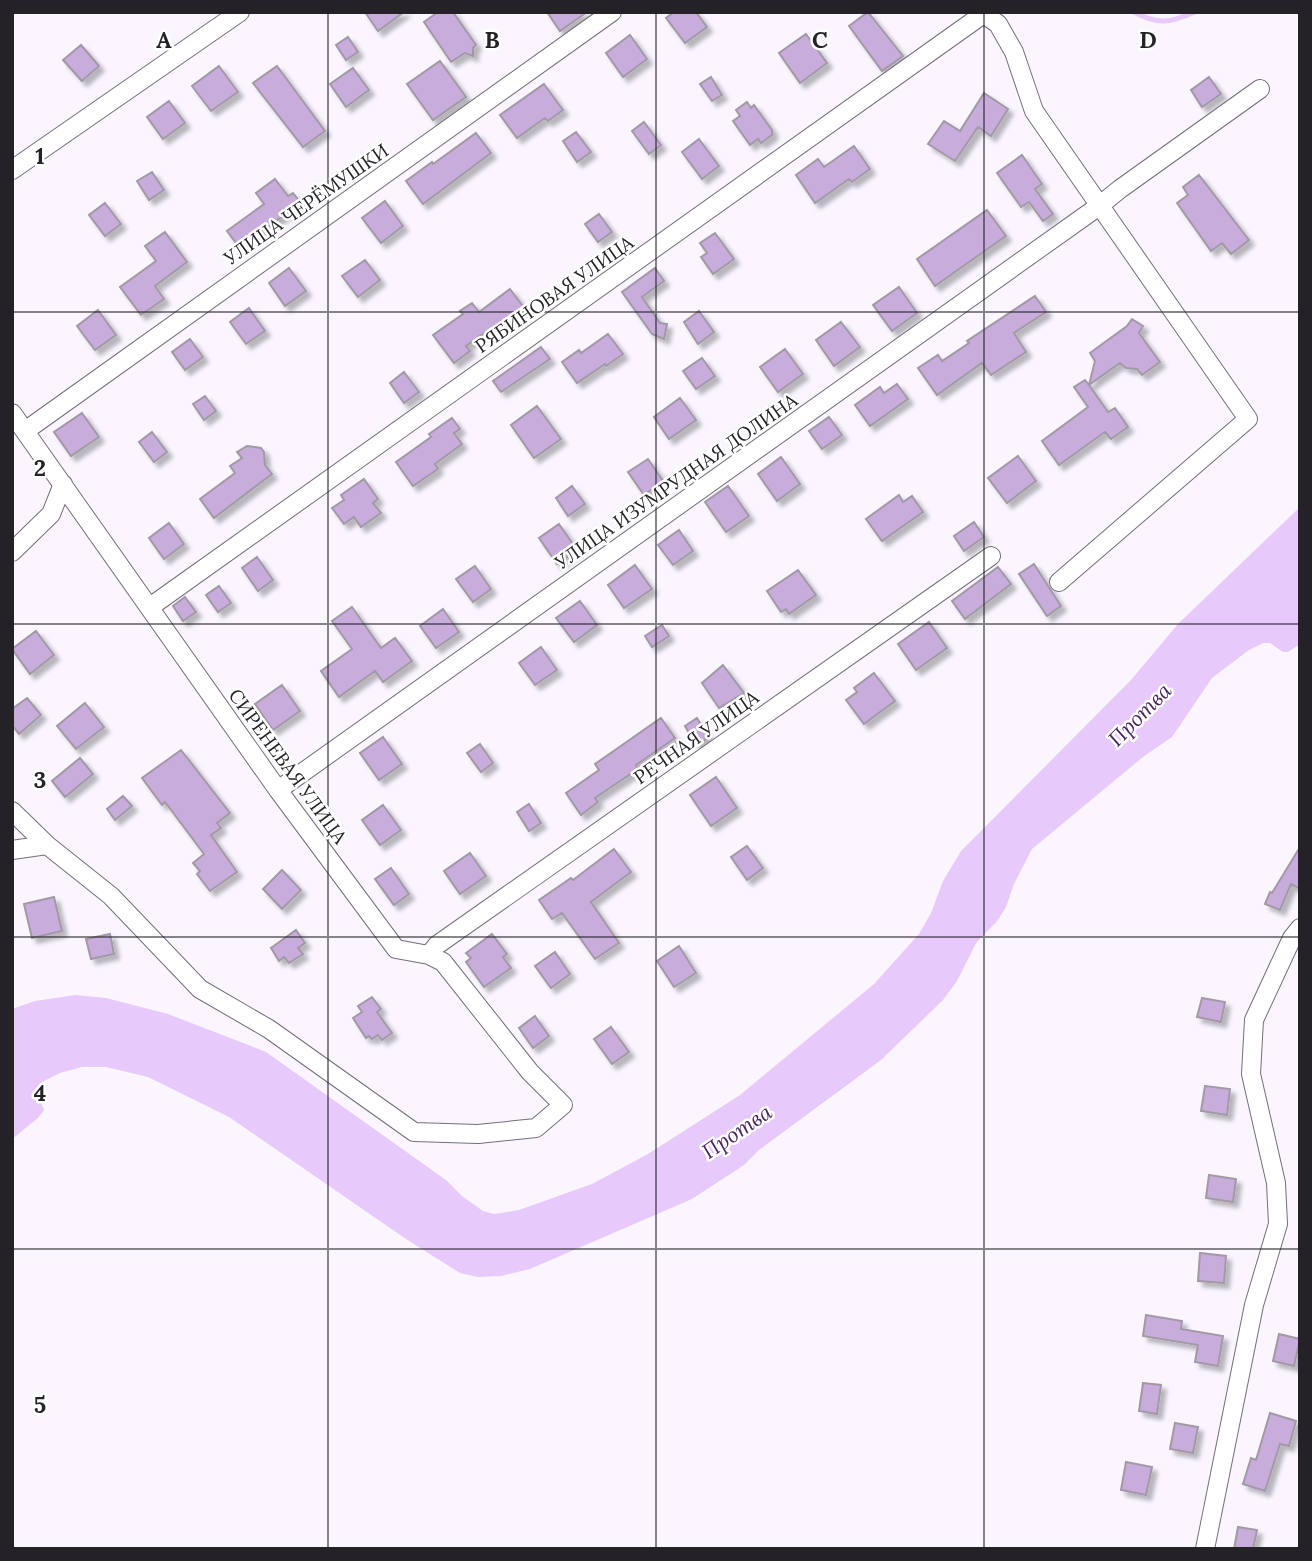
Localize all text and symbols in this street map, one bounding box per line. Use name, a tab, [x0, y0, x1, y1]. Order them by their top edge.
text: A	[156, 25, 172, 54]
text: B	[484, 25, 500, 54]
text: C	[812, 25, 828, 54]
text: D	[1139, 25, 1157, 54]
street label: УЛИЦА ЧЕРЁМУШКИ	[218, 138, 393, 271]
text: 1	[35, 141, 45, 170]
street label: РЯБИНОВАЯ УЛИЦА	[470, 230, 639, 358]
street label: УЛИЦА ИЗУМРУДНАЯ ДОЛИНА	[549, 387, 803, 575]
text: 2	[34, 453, 46, 482]
water label: Протва	[1102, 677, 1177, 752]
street label: СИРЕНЕВАЯ УЛИЦА	[224, 684, 353, 849]
street label: РЕЧНАЯ УЛИЦА	[629, 684, 764, 789]
text: 3	[34, 765, 46, 794]
text: 4	[34, 1078, 46, 1107]
water label: Протва	[697, 1098, 777, 1165]
text: 5	[34, 1390, 46, 1419]

